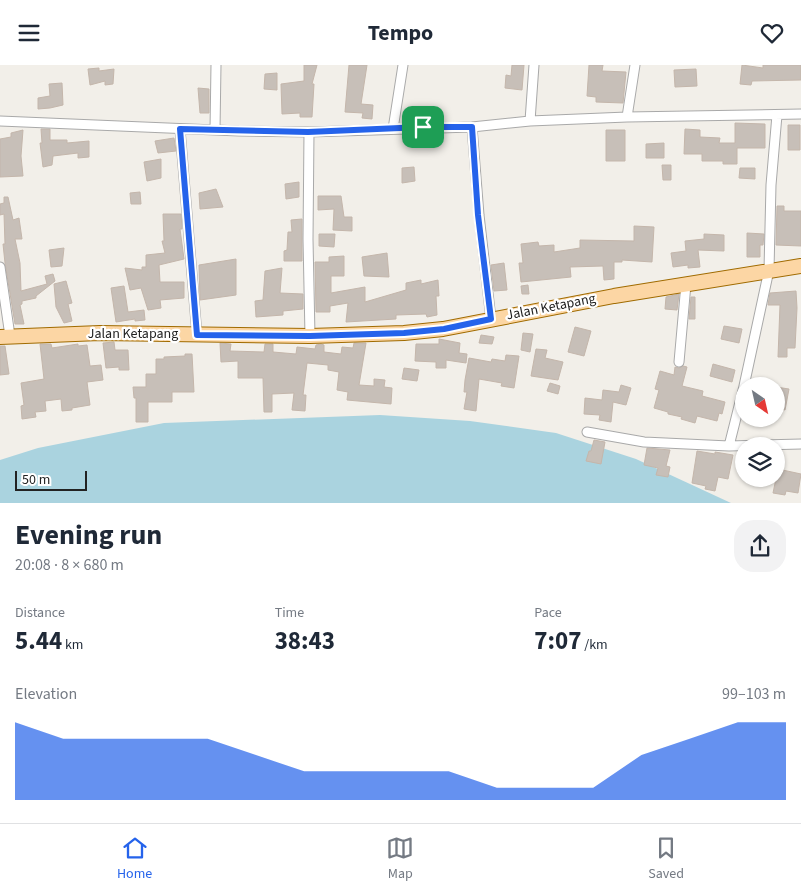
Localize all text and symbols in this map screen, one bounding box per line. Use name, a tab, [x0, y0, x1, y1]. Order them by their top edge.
text: Tempo	[368, 17, 433, 49]
icon: menu	[15, 19, 43, 47]
icon: heart	[758, 19, 786, 47]
pin	[402, 106, 444, 148]
icon: arrive	[409, 113, 437, 141]
street label: Jalan Ketapang	[505, 289, 597, 325]
street label: Jalan Ketapang	[88, 324, 178, 344]
north arrow	[735, 377, 785, 427]
map controls	[735, 377, 785, 487]
button: layers	[735, 437, 785, 487]
scale bar	[15, 468, 88, 491]
text: 50 m	[22, 470, 50, 490]
text: Evening run	[15, 515, 162, 555]
button: share	[734, 520, 786, 572]
text: 20:08 · 8 × 680 m	[15, 554, 124, 576]
text: Distance	[15, 603, 65, 623]
text: Time	[275, 603, 304, 623]
text: Pace	[534, 603, 562, 623]
text: 5.44	[15, 623, 62, 659]
text: 38:43	[275, 623, 335, 659]
text: 7:07	[534, 623, 581, 659]
text: km	[62, 635, 83, 655]
text: /km	[581, 635, 608, 655]
text: Elevation	[15, 683, 77, 705]
text: 99–103 m	[722, 683, 786, 705]
tab: Home	[117, 834, 152, 884]
tab: Map	[386, 834, 414, 884]
tab: Saved	[648, 834, 684, 884]

